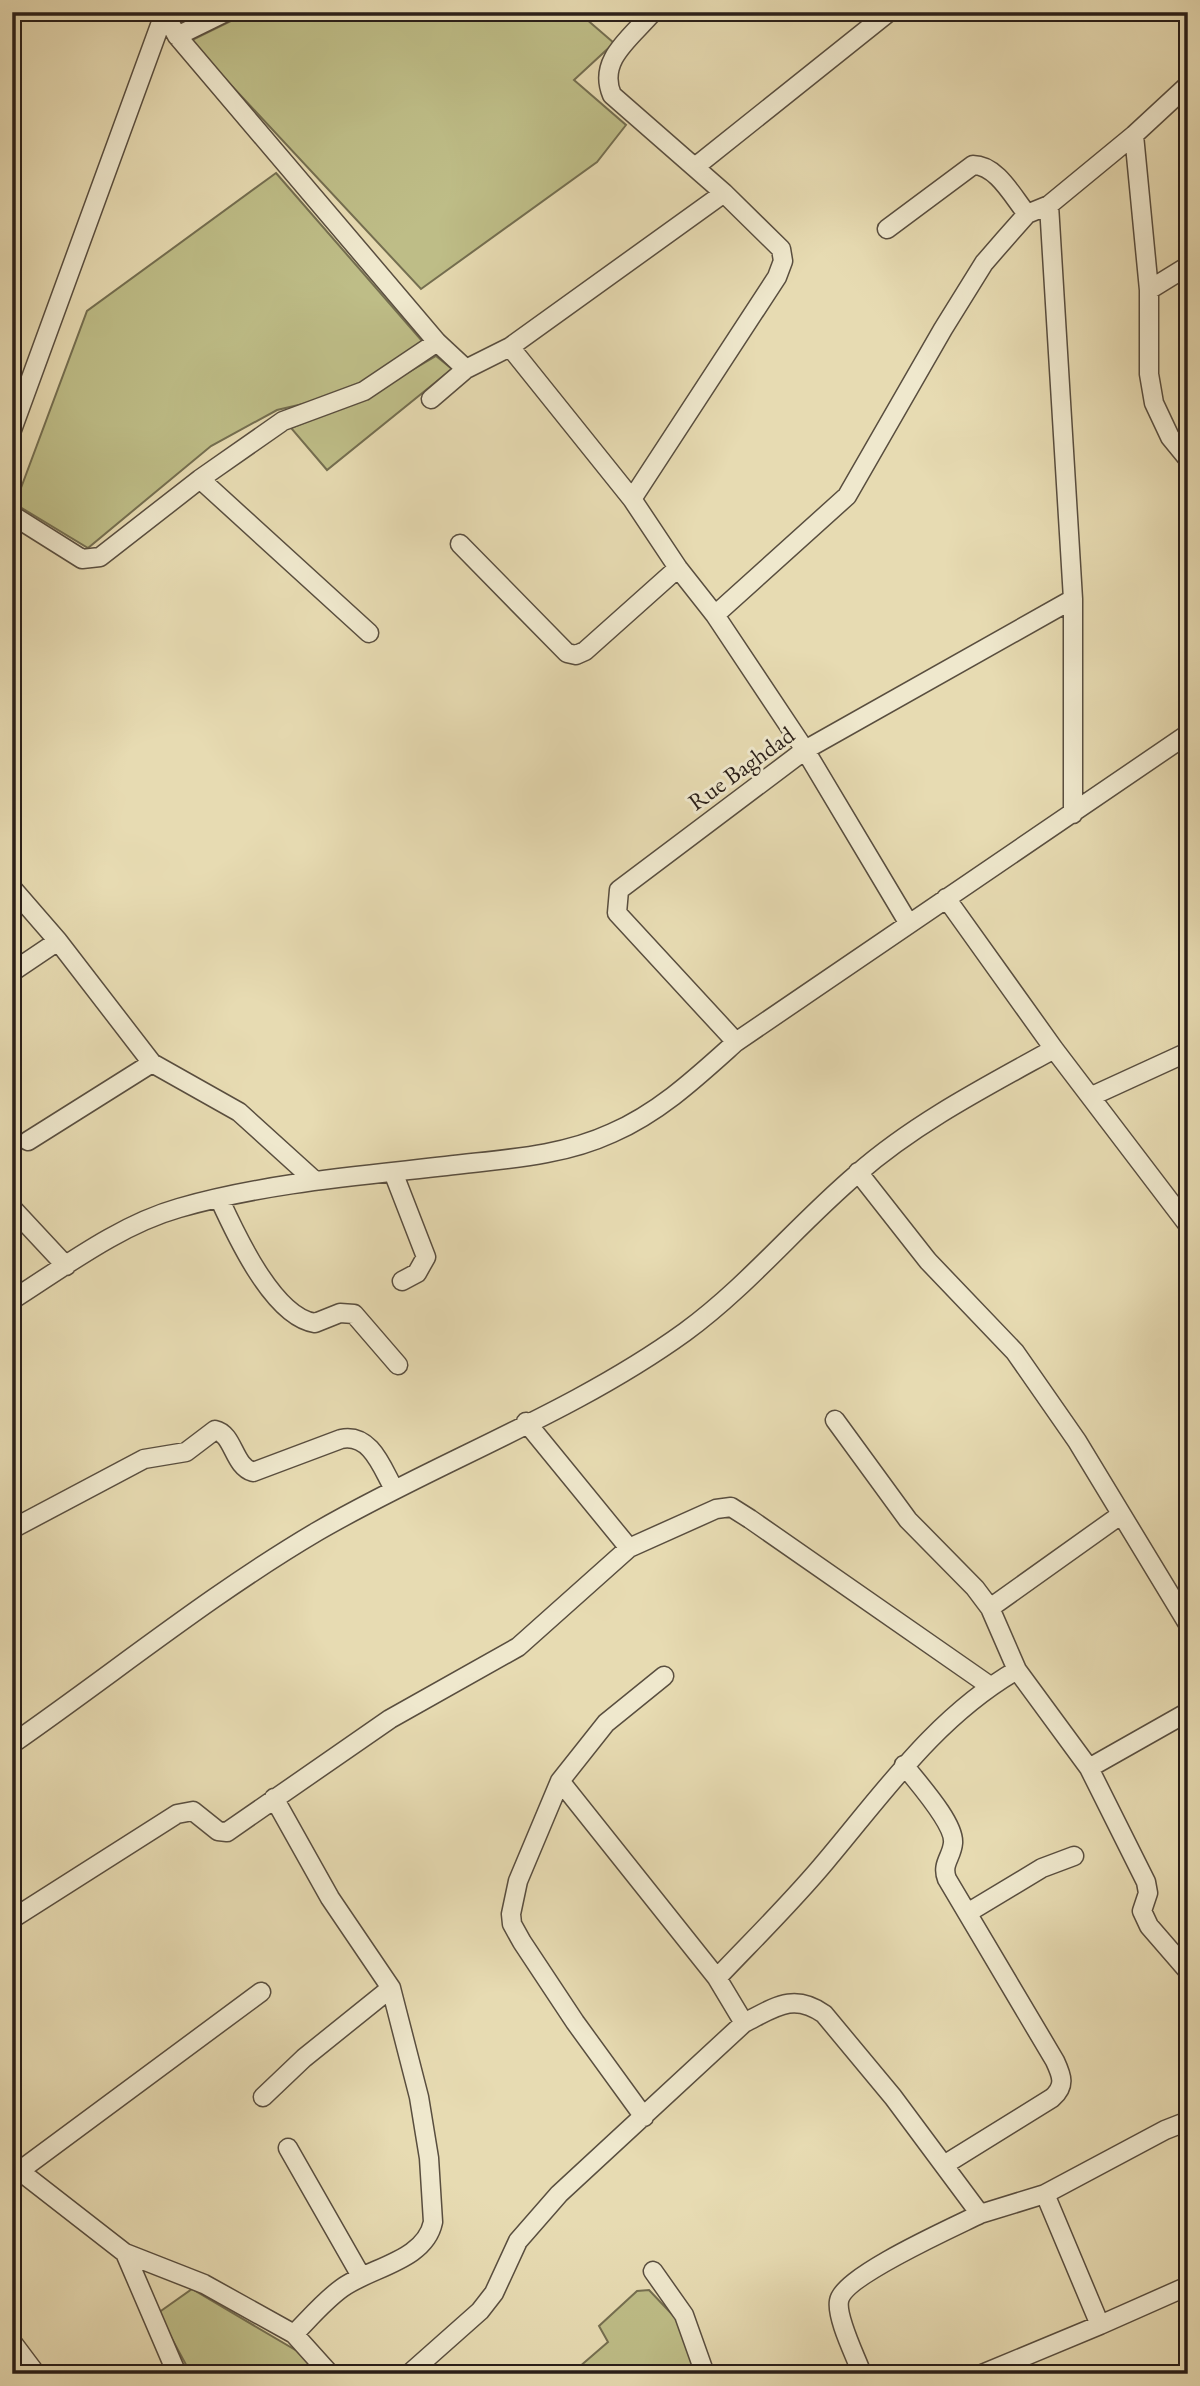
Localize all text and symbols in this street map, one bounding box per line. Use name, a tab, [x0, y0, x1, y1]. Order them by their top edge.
street label: Rue Baghdad	[682, 718, 801, 817]

